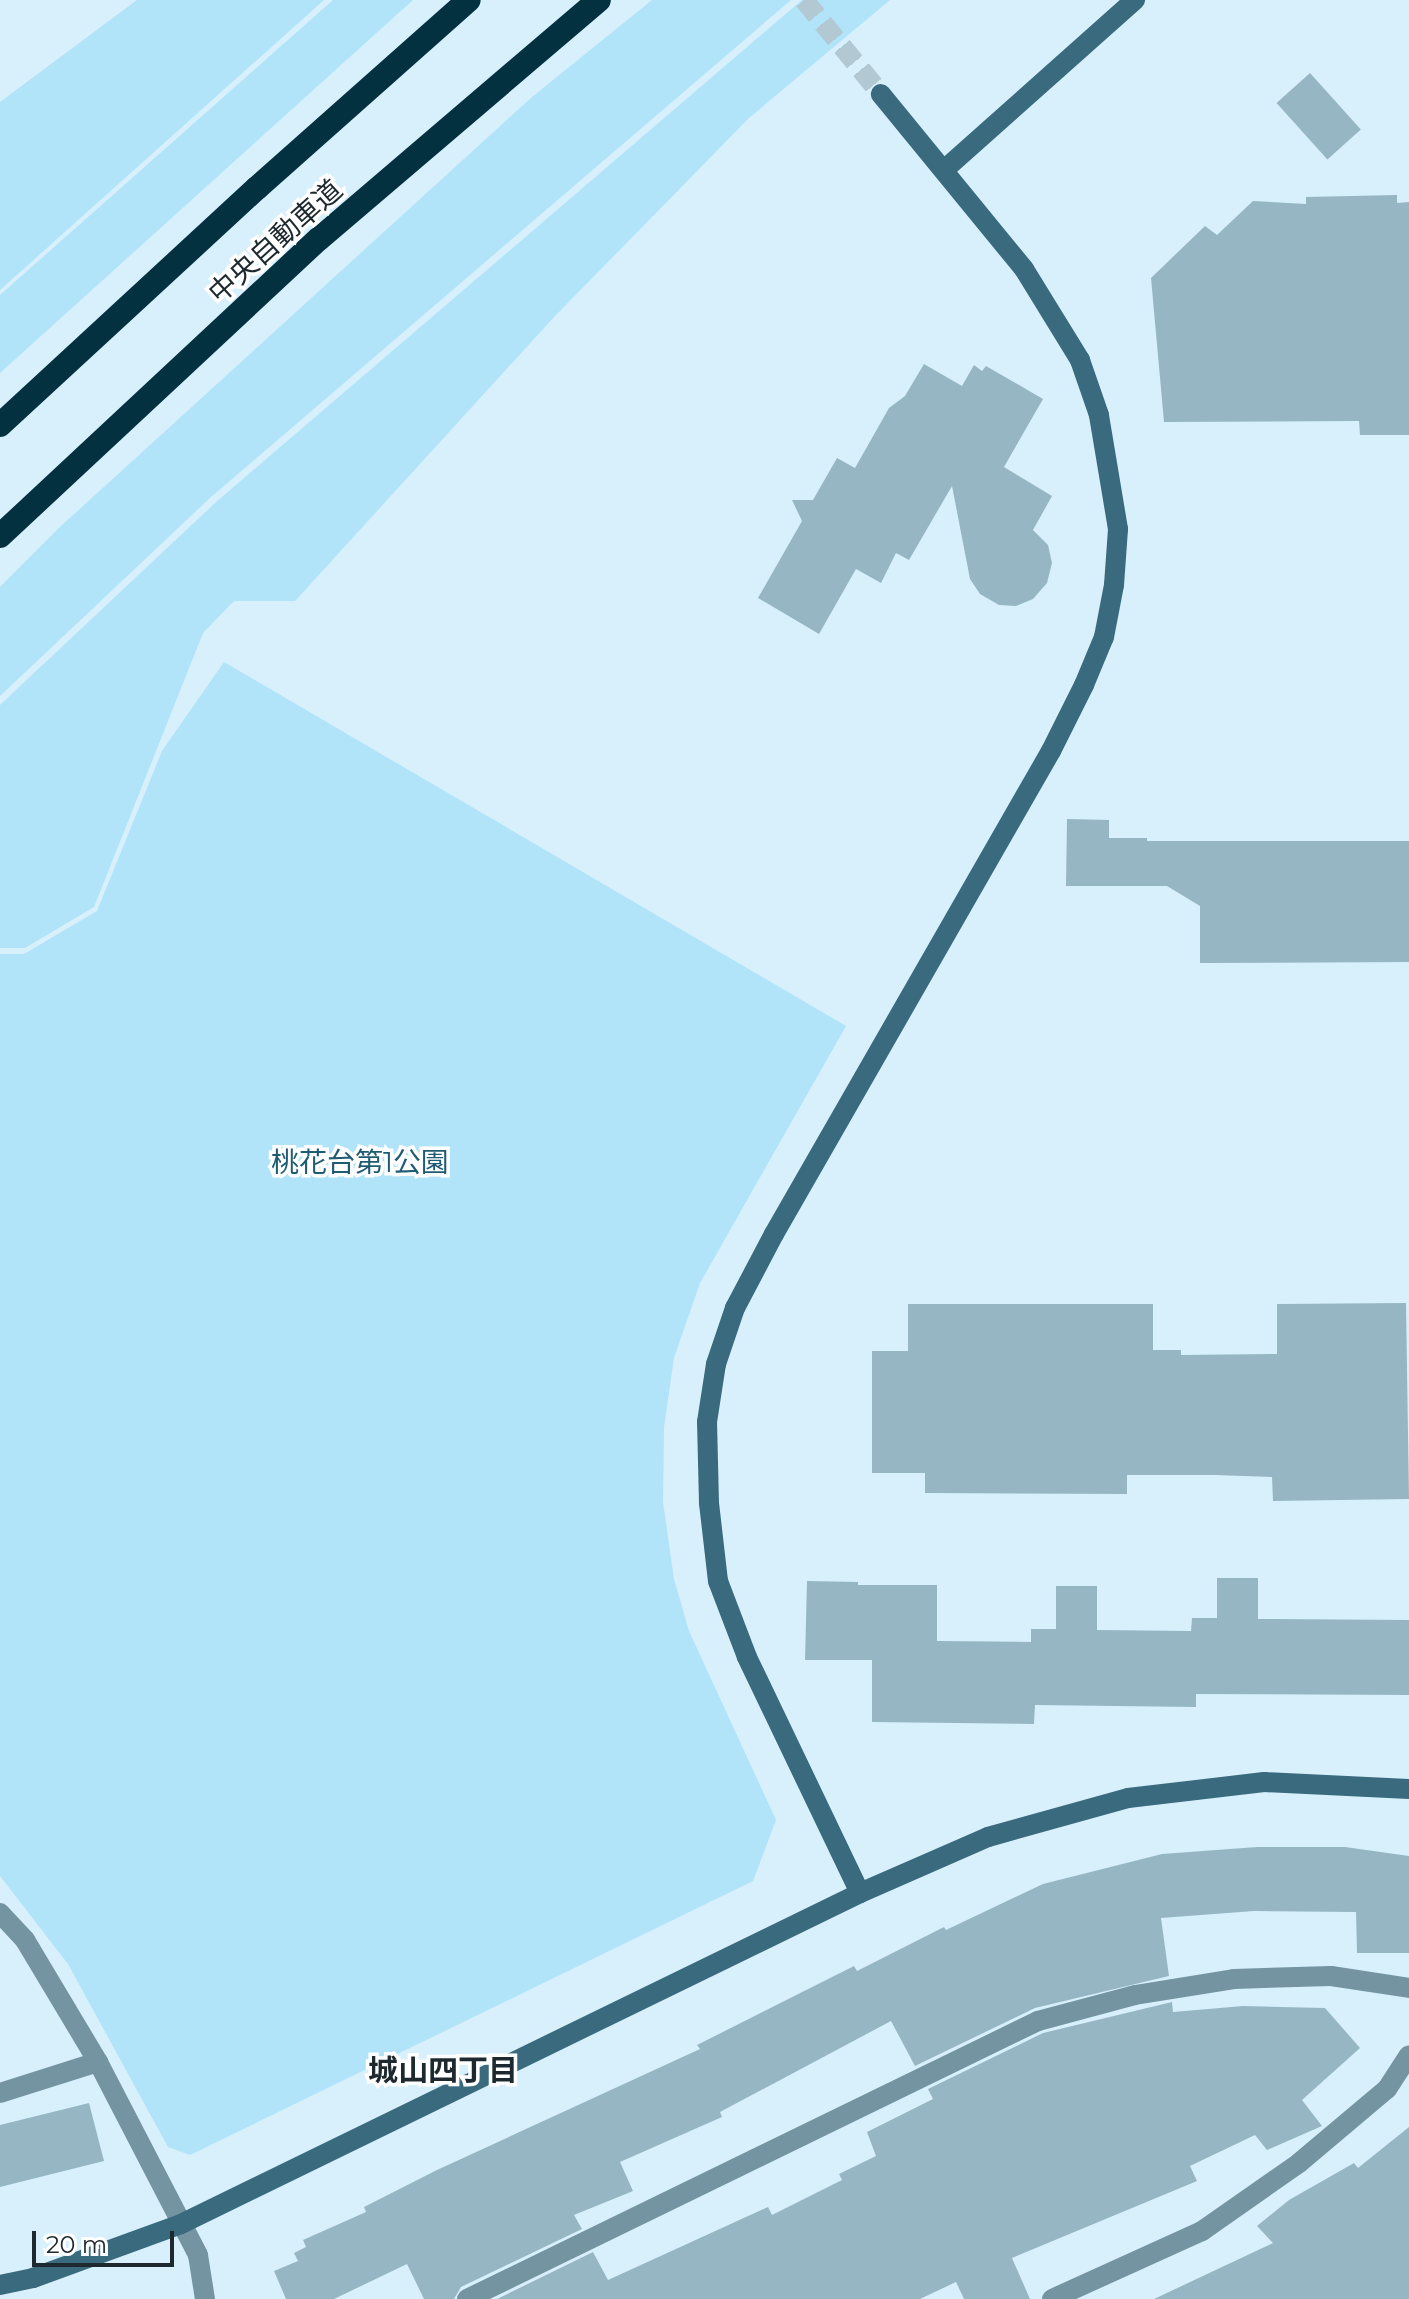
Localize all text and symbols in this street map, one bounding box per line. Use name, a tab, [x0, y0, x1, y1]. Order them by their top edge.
street label: 中央自動車道	[201, 172, 349, 310]
park label: 桃花台第1公園	[271, 1145, 449, 1179]
district label: 城山四丁目	[368, 2053, 518, 2089]
scale bar	[36, 2215, 178, 2265]
text: 20 m	[46, 2230, 107, 2259]

